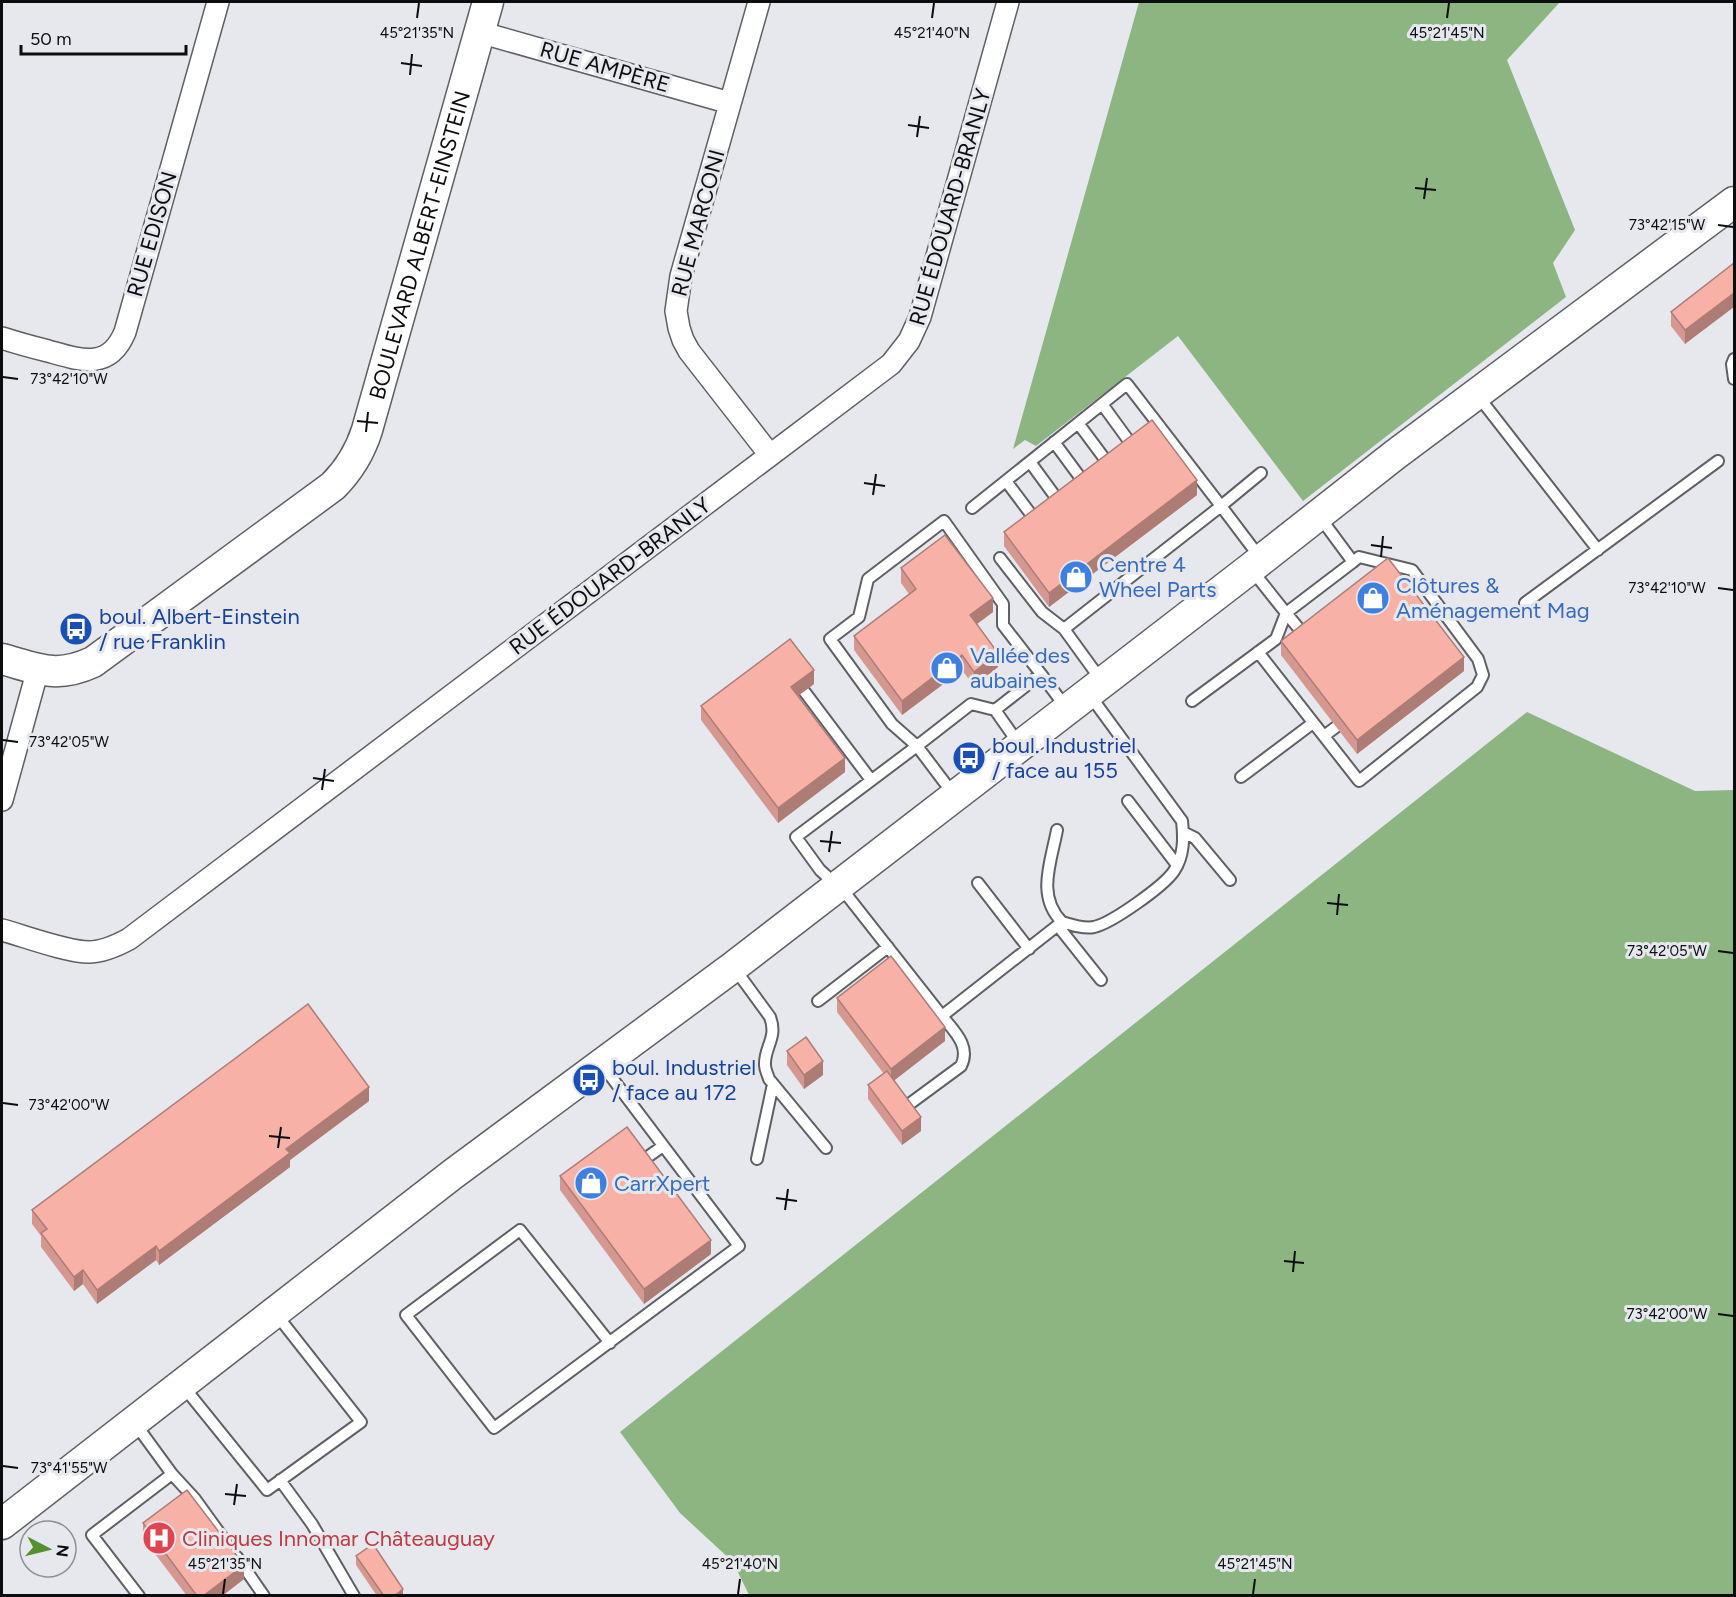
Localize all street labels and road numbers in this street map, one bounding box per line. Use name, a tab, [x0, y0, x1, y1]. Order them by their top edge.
street label: RUE AMPÈRE	[537, 36, 673, 98]
street label: RUE ÉDOUARD-BRANLY	[903, 85, 997, 329]
street label: BOULEVARD ALBERT-EINSTEIN	[363, 87, 476, 402]
street label: RUE MARCONI	[665, 147, 731, 299]
street label: RUE EDISON	[121, 168, 183, 300]
street label: RUE ÉDOUARD-BRANLY	[504, 491, 717, 661]

